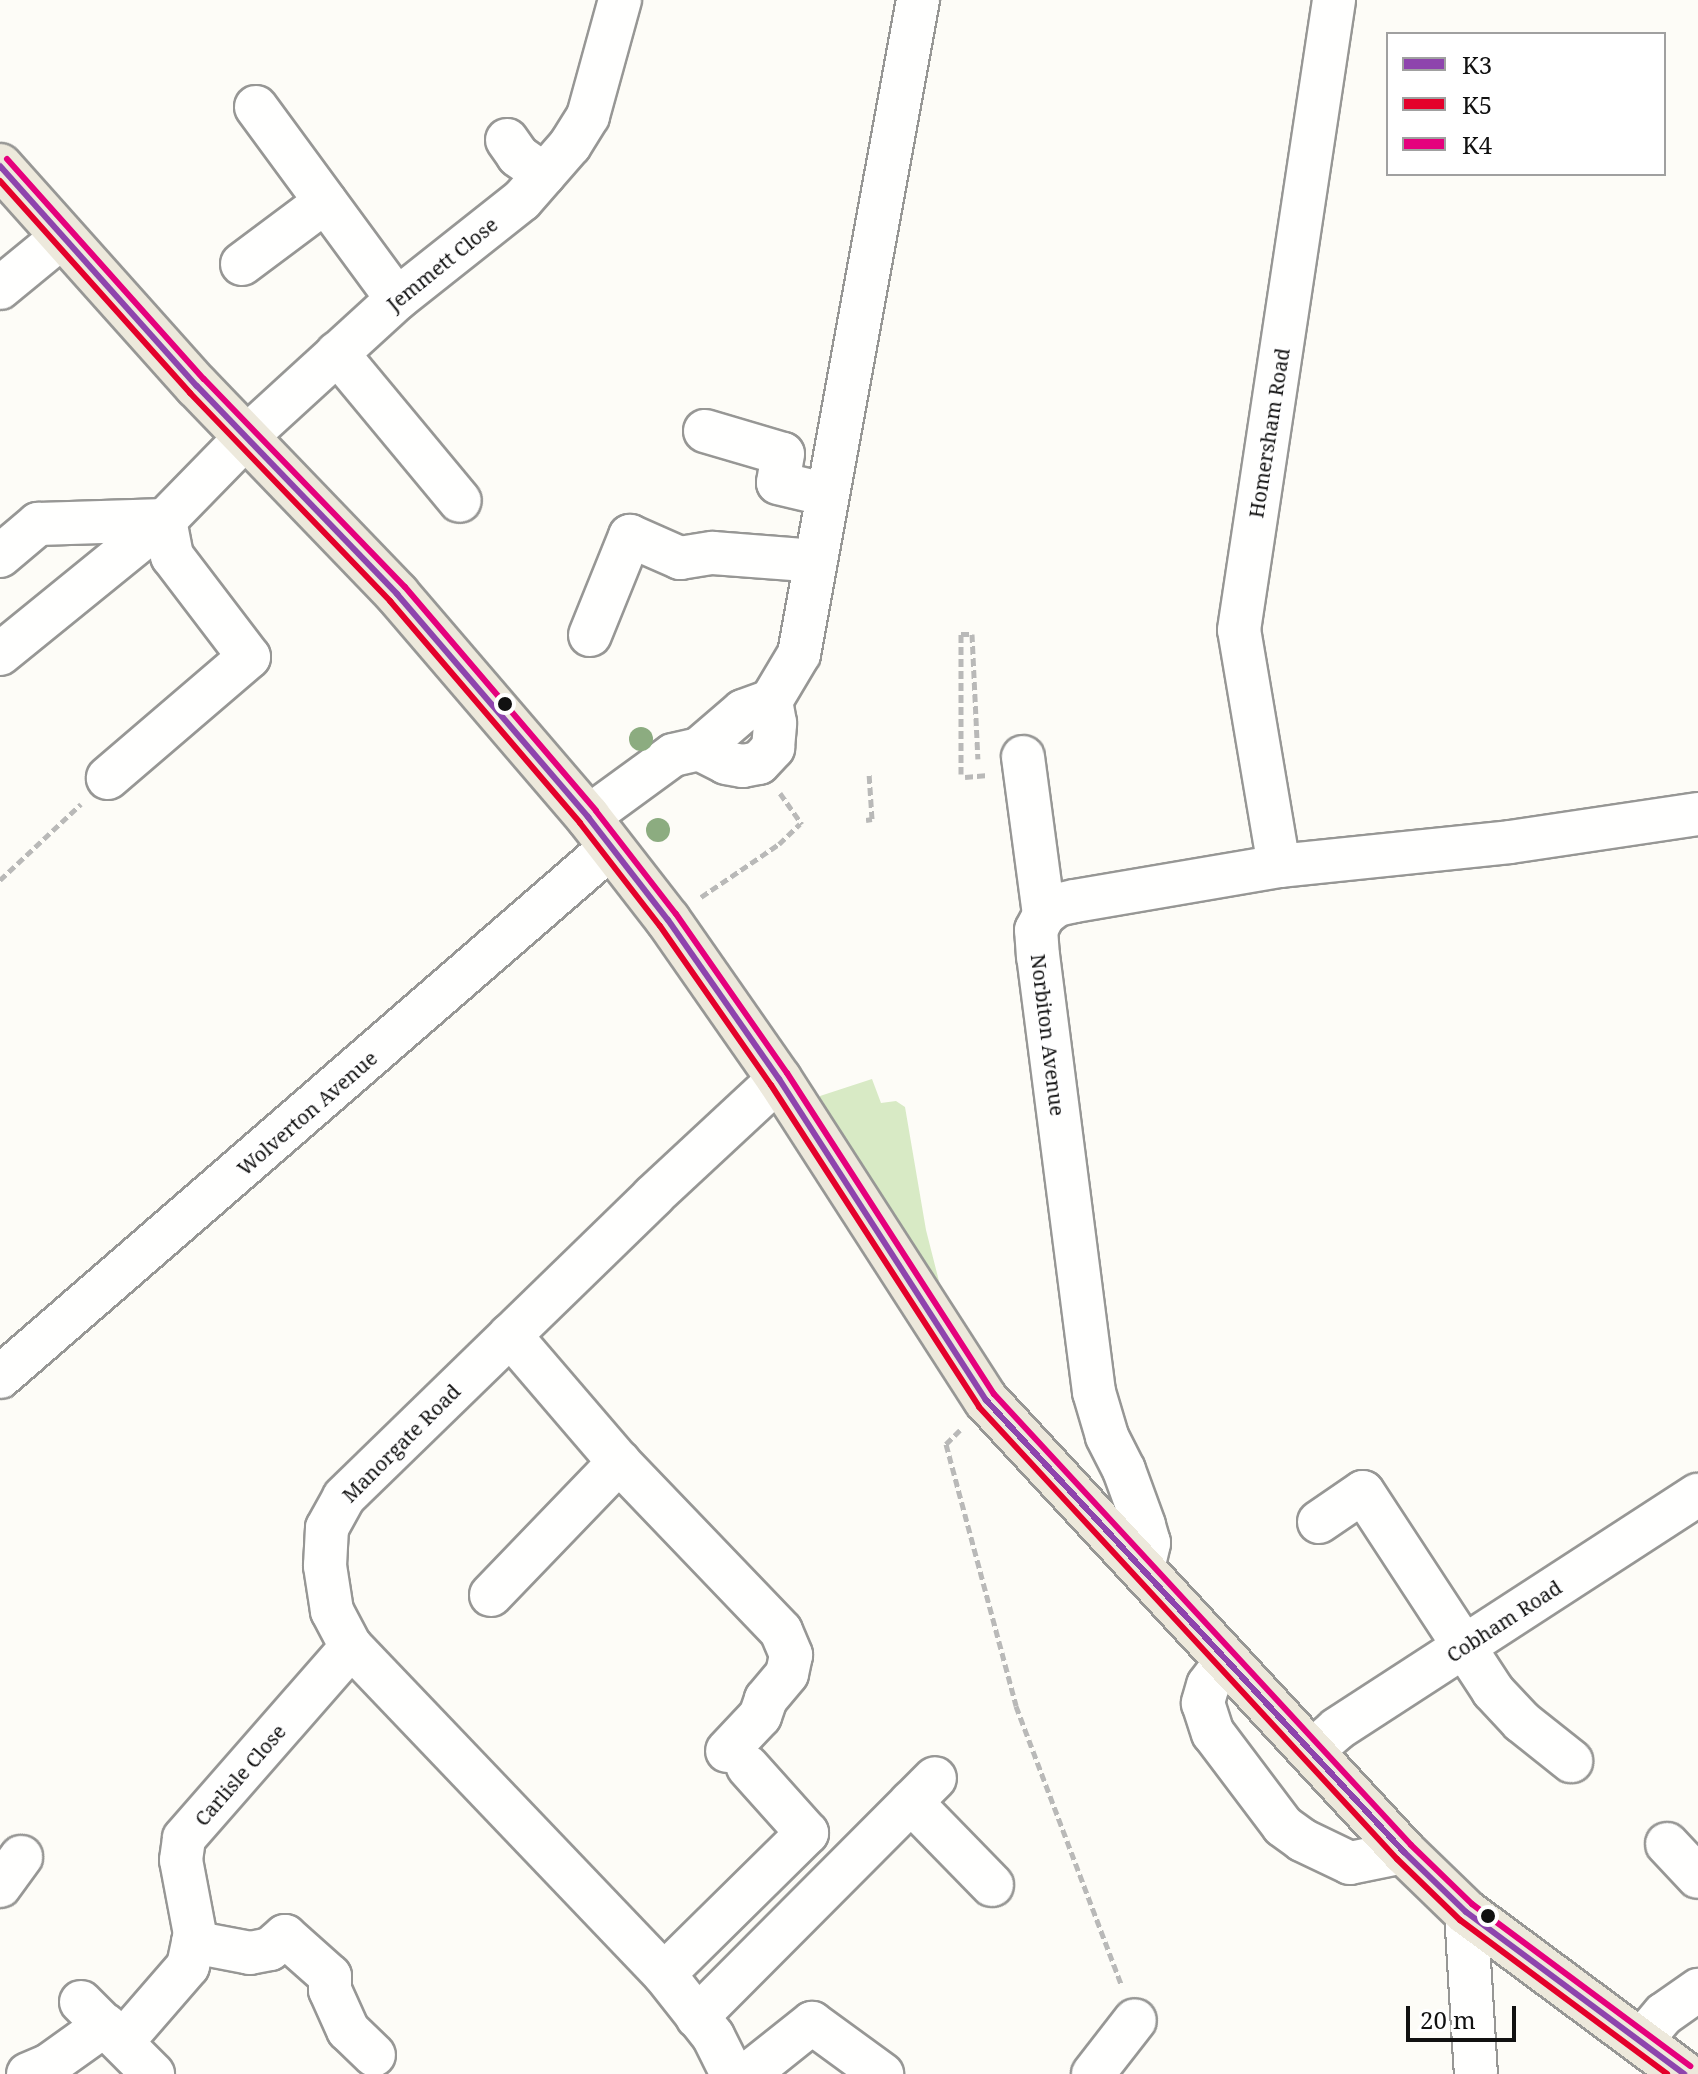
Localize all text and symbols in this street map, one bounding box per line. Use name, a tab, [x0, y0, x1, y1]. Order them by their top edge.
legend	[1386, 32, 1666, 176]
text: K3	[1462, 48, 1492, 81]
text: K5	[1462, 88, 1492, 121]
text: K4	[1462, 128, 1492, 161]
street label: Jemmett Close	[382, 212, 502, 316]
street label: Homersham Road	[1244, 346, 1294, 520]
unlabelled marker	[497, 696, 513, 712]
street label: Norbiton Avenue	[1026, 953, 1070, 1117]
street label: Wolverton Avenue	[232, 1046, 382, 1180]
street label: Manorgate Road	[337, 1379, 465, 1507]
street label: Cobham Road	[1442, 1575, 1566, 1667]
street label: Carlisle Close	[189, 1719, 291, 1831]
unlabelled marker	[1480, 1908, 1496, 1924]
scale bar	[1410, 1990, 1520, 2040]
text: 20 m	[1420, 2003, 1476, 2036]

